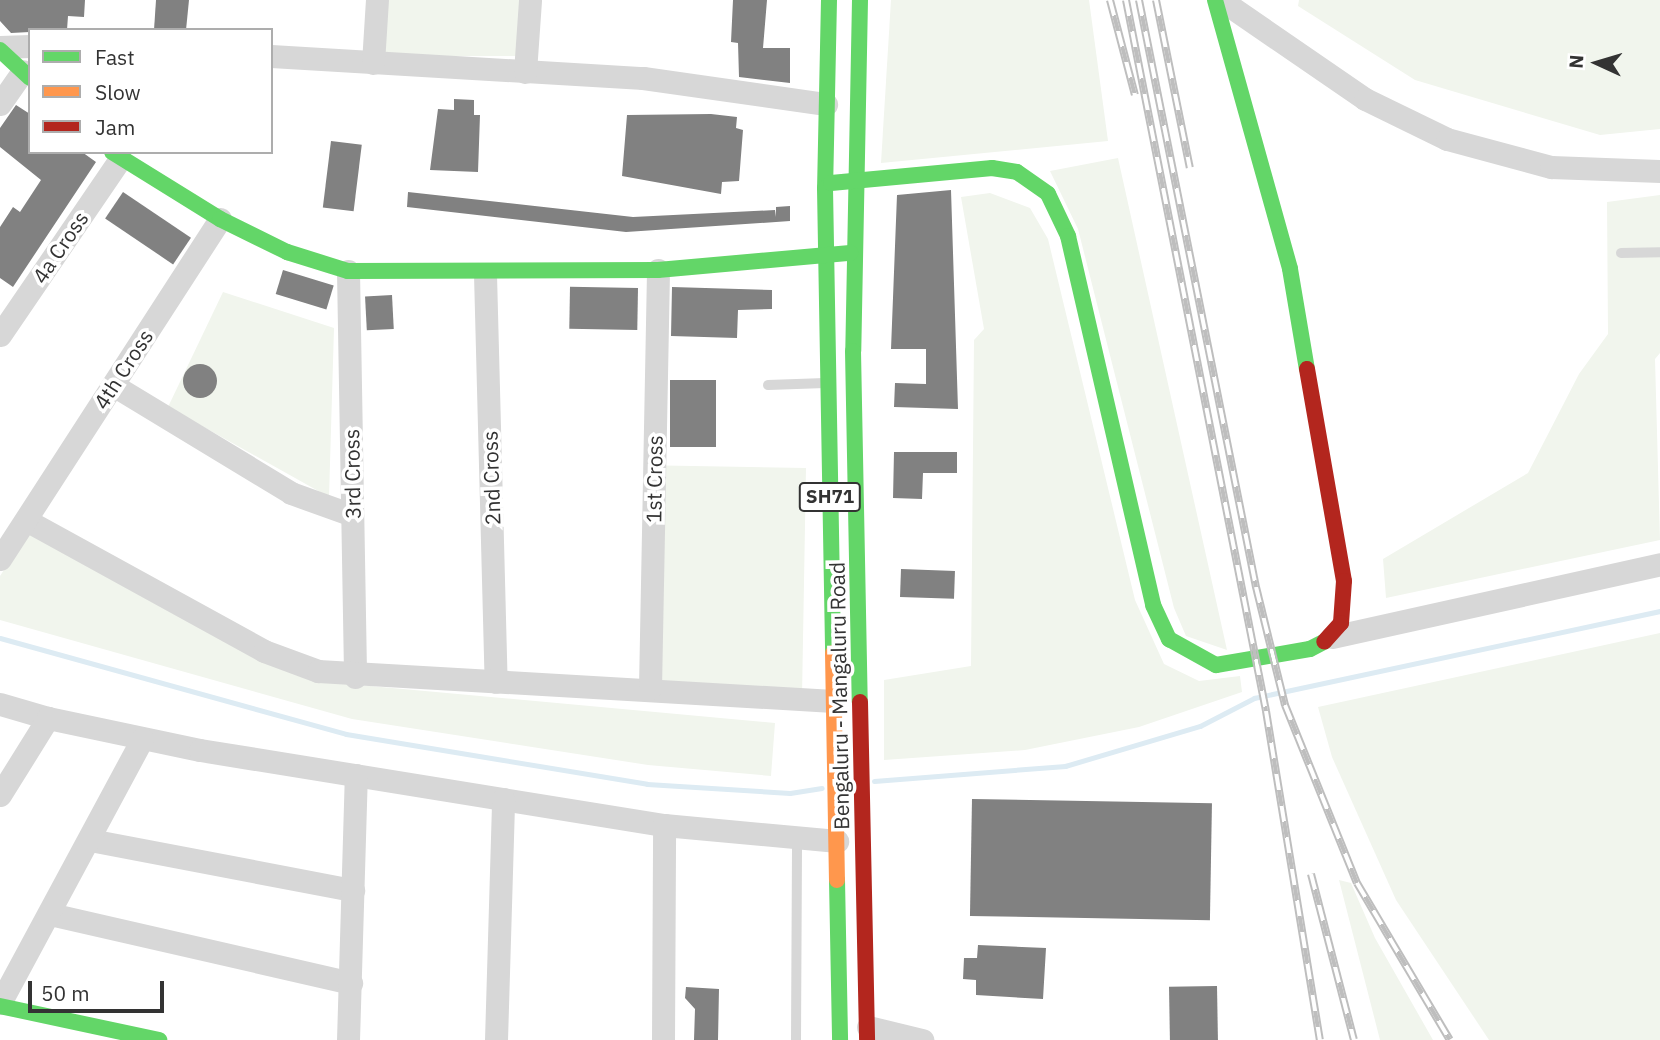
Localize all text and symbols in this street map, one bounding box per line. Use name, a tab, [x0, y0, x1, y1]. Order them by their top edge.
legend	[28, 28, 273, 154]
north arrow	[1562, 28, 1632, 98]
text: Fast	[95, 43, 135, 71]
text: N	[1564, 54, 1589, 69]
text: Slow	[95, 78, 141, 106]
text: Jam	[95, 113, 135, 141]
street label: 4a Cross	[27, 206, 93, 288]
street label: 4th Cross	[88, 325, 158, 413]
street label: 3rd Cross	[339, 429, 365, 519]
street label: 2nd Cross	[477, 430, 505, 526]
street label: 1st Cross	[641, 435, 667, 523]
road number: SH71	[798, 482, 862, 512]
street label: Bengaluru - Mangaluru Road	[824, 562, 854, 830]
scale bar	[32, 967, 168, 1011]
text: 50 m	[41, 979, 90, 1007]

